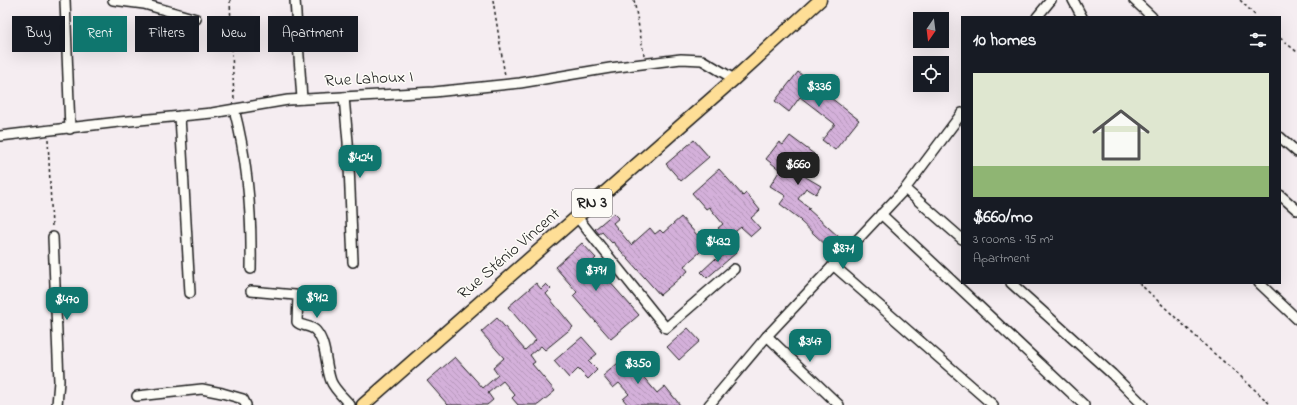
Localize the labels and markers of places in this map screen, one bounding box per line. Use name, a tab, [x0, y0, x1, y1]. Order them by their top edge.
pin: $336	[795, 74, 843, 108]
pin: $424	[336, 145, 384, 179]
pin: $660	[774, 152, 822, 186]
pin: $432	[694, 229, 742, 263]
pin: $871	[819, 236, 867, 270]
pin: $791	[572, 258, 620, 292]
pin: $912	[293, 285, 341, 319]
pin: $470	[43, 287, 91, 321]
pin: $347	[786, 329, 834, 363]
pin: $350	[614, 351, 662, 385]

